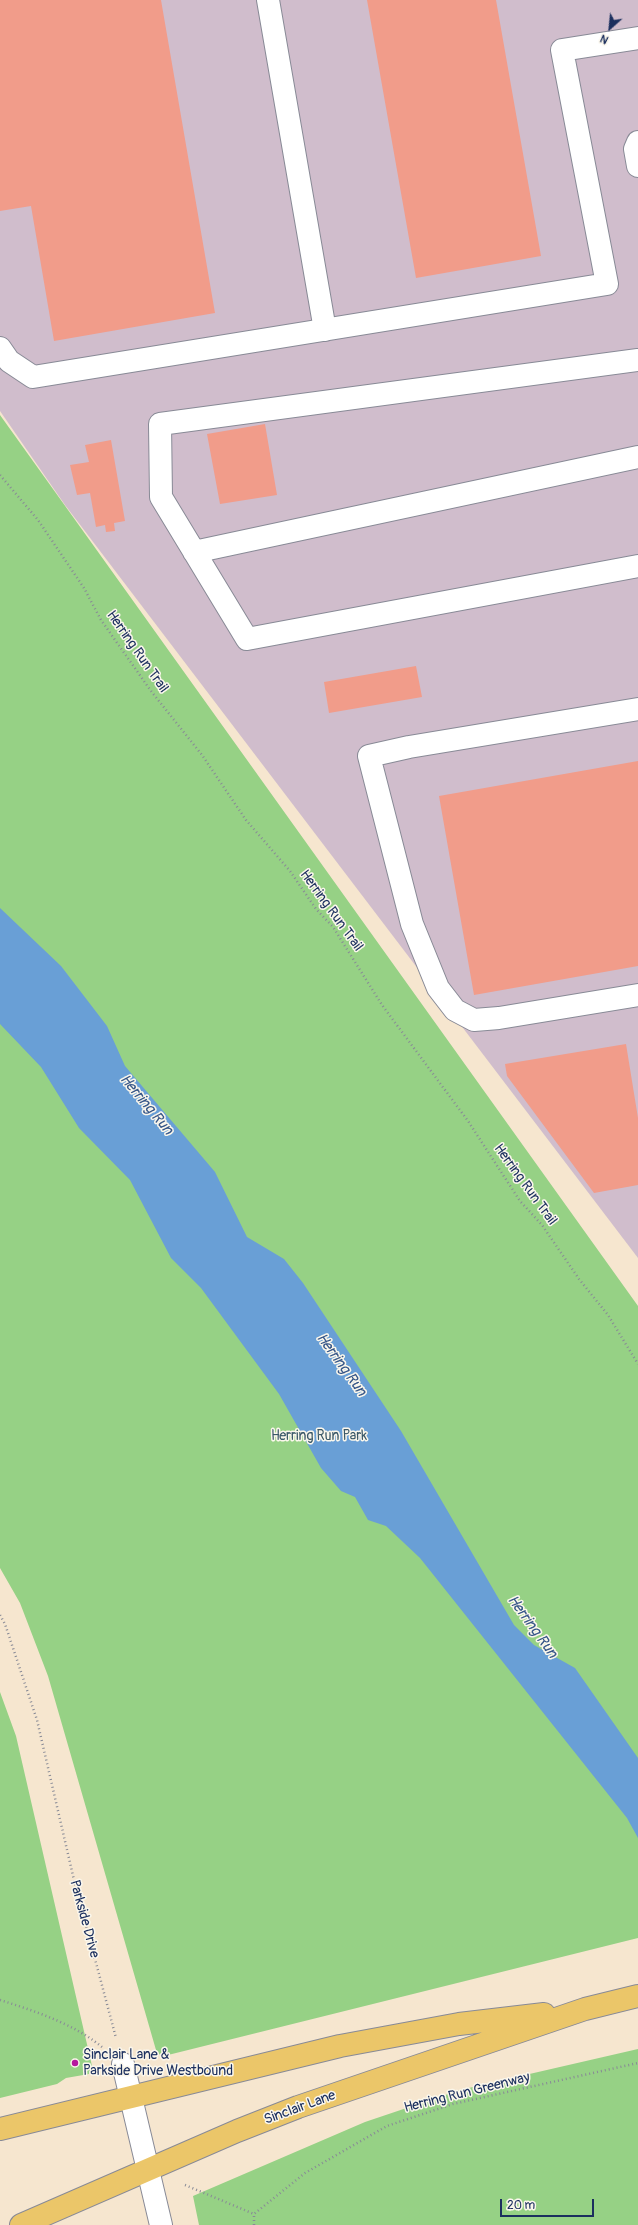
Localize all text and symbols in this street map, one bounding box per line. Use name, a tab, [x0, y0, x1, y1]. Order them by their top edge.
north arrow	[590, 8, 630, 48]
text: N	[598, 32, 611, 47]
street label: Herring Run Trail	[102, 608, 172, 696]
street label: Herring Run Trail	[296, 867, 366, 955]
water label: Herring Run	[115, 1071, 177, 1139]
street label: Herring Run Trail	[490, 1141, 560, 1229]
water label: Herring Run	[312, 1330, 370, 1400]
park label: Herring Run Park	[271, 1428, 367, 1444]
water label: Herring Run	[503, 1592, 561, 1662]
street label: Parkside Drive	[66, 1878, 102, 1960]
place label: Sinclair Lane & Parkside Drive Westbound	[83, 2047, 233, 2080]
marker: Sinclair Lane & Parkside Drive Westbound	[70, 2058, 80, 2068]
street label: Herring Run Greenway	[402, 2069, 532, 2117]
street label: Sinclair Lane	[262, 2087, 338, 2129]
scale bar	[502, 2191, 596, 2217]
text: 20 m	[507, 2198, 535, 2213]

